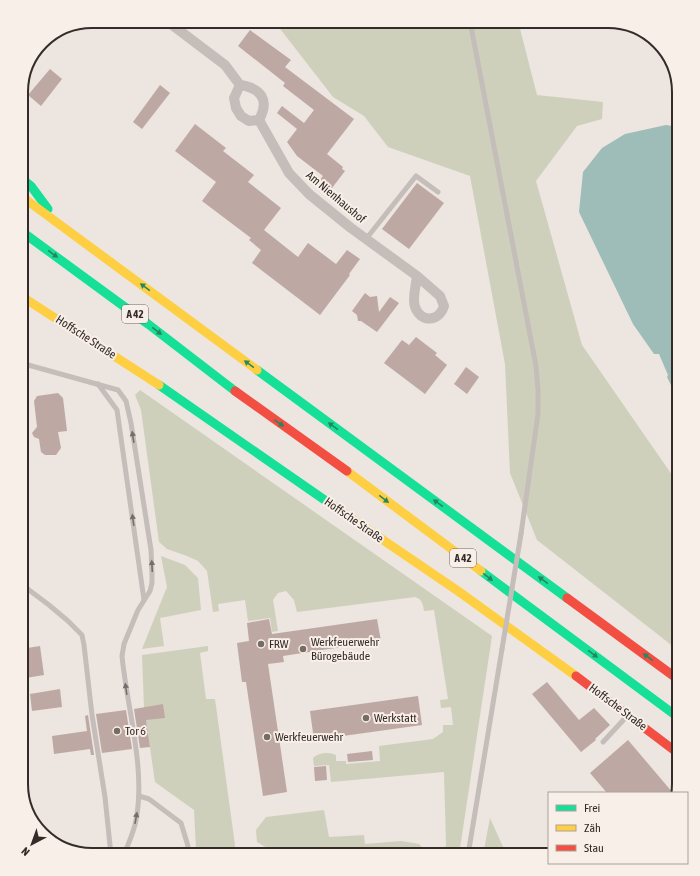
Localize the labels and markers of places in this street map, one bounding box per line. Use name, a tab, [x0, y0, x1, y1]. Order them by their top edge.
place label: Werkfeuerwehr Bürogebäude	[311, 635, 379, 663]
place label: FRW	[269, 637, 289, 651]
marker: FRW	[256, 639, 266, 649]
marker: Werkfeuerwehr Bürogebäude	[298, 644, 308, 654]
place label: Werkstatt	[374, 711, 417, 725]
marker: Werkstatt	[361, 713, 371, 723]
place label: Tor 6	[125, 724, 146, 738]
marker: Tor 6	[112, 726, 122, 736]
place label: Werkfeuerwehr	[275, 730, 343, 744]
marker: Werkfeuerwehr	[262, 732, 272, 742]

